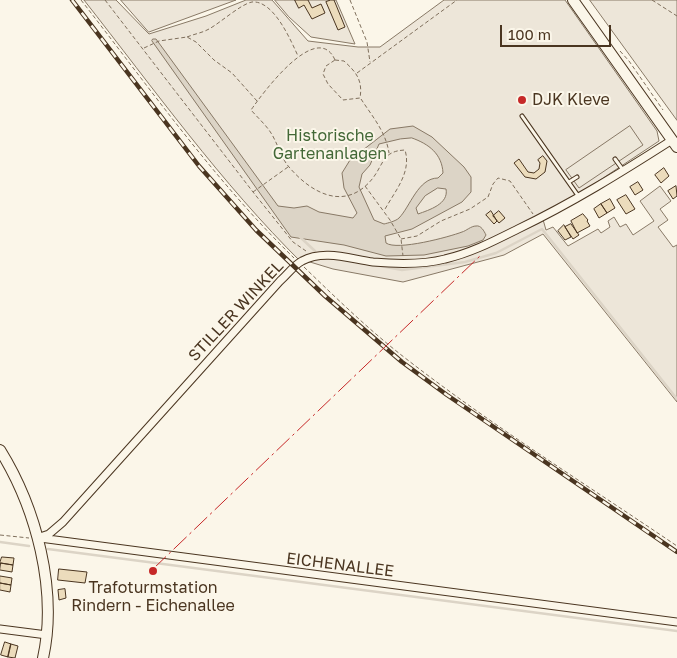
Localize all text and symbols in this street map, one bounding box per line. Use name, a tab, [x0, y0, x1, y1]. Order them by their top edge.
scale bar	[502, 15, 613, 47]
text: 100 m	[508, 25, 551, 43]
place label: DJK Kleve	[532, 90, 610, 110]
marker: DJK Kleve	[516, 94, 528, 106]
park label: Historische Gartenanlagen	[273, 126, 387, 164]
street label: STILLER WINKEL	[185, 257, 287, 365]
street label: EICHENALLEE	[285, 549, 395, 581]
marker: Trafoturmstation Rindern - Eichenallee	[147, 565, 159, 577]
place label: Trafoturmstation Rindern - Eichenallee	[71, 578, 235, 616]

